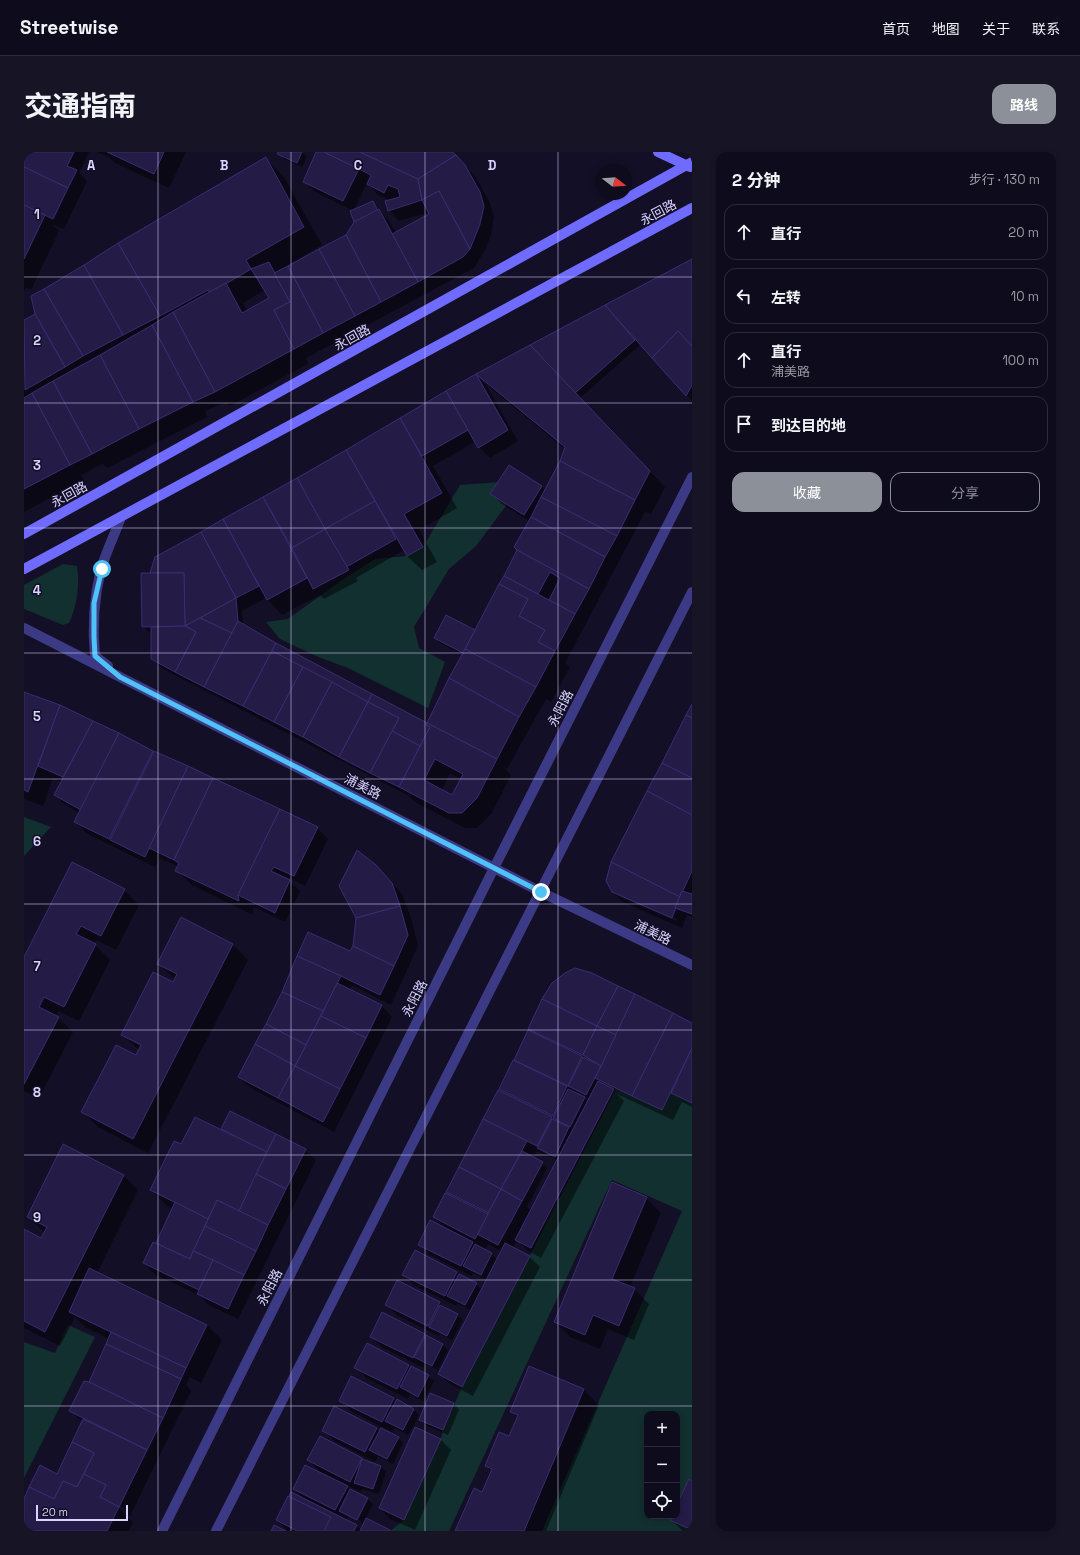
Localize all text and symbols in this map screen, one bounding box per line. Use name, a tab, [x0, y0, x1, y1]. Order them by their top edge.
text: Streetwise	[20, 15, 119, 40]
text: 首页	[882, 20, 910, 38]
text: 地图	[932, 20, 960, 38]
text: 关于	[982, 20, 1010, 38]
text: 联系	[1032, 20, 1060, 38]
button: 路线	[992, 84, 1056, 124]
text: 交通指南	[24, 88, 136, 124]
text: A	[87, 157, 96, 174]
text: B	[220, 157, 229, 174]
text: C	[354, 157, 362, 174]
text: D	[488, 157, 497, 174]
north arrow	[596, 164, 632, 200]
text: 2 分钟	[732, 169, 780, 191]
text: 步行 · 130 m	[969, 171, 1040, 188]
street label: 永回路	[637, 196, 679, 229]
text: 1	[34, 206, 40, 223]
icon: ahead	[733, 221, 755, 243]
text: 直行	[771, 224, 801, 243]
text: 20 m	[1008, 224, 1039, 241]
icon: left	[733, 285, 755, 307]
text: 左转	[771, 288, 801, 307]
text: 10 m	[1011, 288, 1039, 305]
street label: 永回路	[331, 321, 373, 354]
text: 2	[33, 332, 41, 349]
text: 直行	[771, 342, 801, 361]
icon: ahead	[733, 349, 755, 371]
text: 100 m	[1002, 352, 1039, 369]
text: 浦美路	[771, 363, 810, 380]
icon: arrive	[733, 413, 755, 435]
text: 到达目的地	[771, 416, 846, 435]
text: 3	[33, 457, 41, 474]
button: 收藏	[732, 472, 882, 512]
button: 分享	[890, 472, 1040, 512]
street label: 永回路	[48, 478, 90, 511]
route start	[93, 560, 111, 578]
text: 4	[33, 582, 41, 599]
street label: 永阳路	[544, 687, 577, 729]
text: 5	[33, 708, 41, 725]
street label: 浦美路	[342, 770, 384, 803]
text: 6	[33, 833, 41, 850]
route end	[532, 883, 550, 901]
street label: 浦美路	[632, 916, 674, 949]
text: 7	[33, 958, 41, 975]
street label: 永阳路	[398, 977, 431, 1019]
text: 8	[33, 1084, 41, 1101]
text: 9	[33, 1209, 41, 1226]
street label: 永阳路	[253, 1266, 286, 1308]
map controls	[644, 1411, 680, 1519]
button: +	[644, 1411, 680, 1447]
button: −	[644, 1447, 680, 1483]
button: locate	[644, 1483, 680, 1519]
scale bar	[36, 1503, 128, 1522]
text: 20 m	[42, 1505, 68, 1519]

